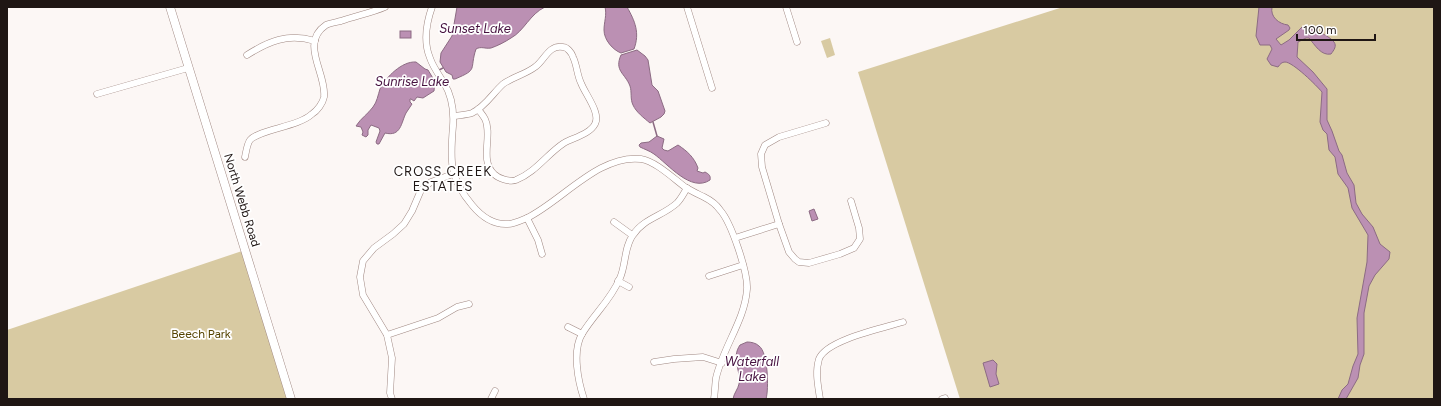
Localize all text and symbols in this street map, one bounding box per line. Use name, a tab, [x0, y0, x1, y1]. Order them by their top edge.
scale bar	[1297, 16, 1375, 42]
water label: Sunset Lake	[439, 21, 511, 36]
text: 100 m	[1303, 23, 1337, 37]
water label: Sunrise Lake	[375, 74, 449, 89]
street label: North Webb Road	[221, 152, 263, 248]
district label: CROSS CREEK ESTATES	[394, 164, 492, 194]
park label: Beech Park	[171, 327, 231, 341]
water label: Waterfall Lake	[725, 354, 779, 384]

